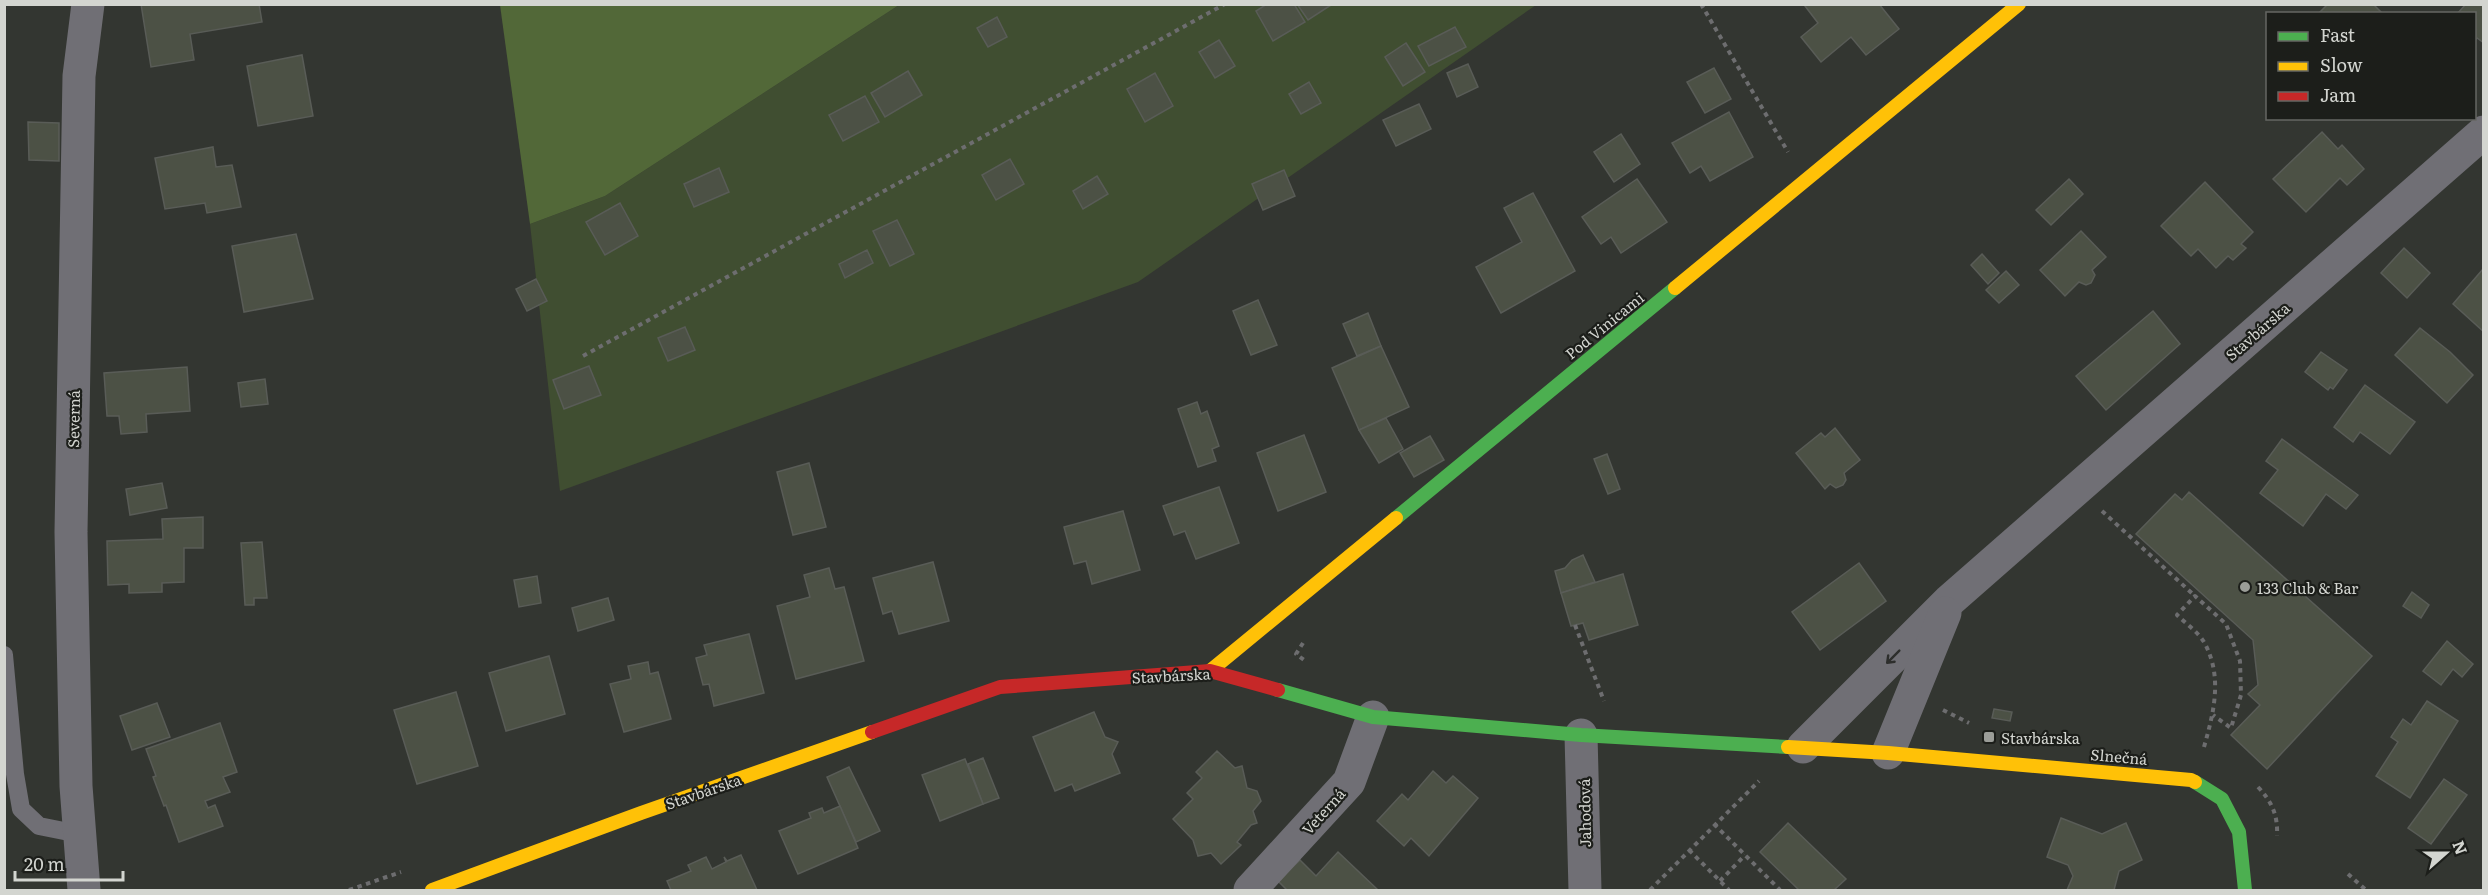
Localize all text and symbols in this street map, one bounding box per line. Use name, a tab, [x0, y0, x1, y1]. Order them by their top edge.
legend	[2266, 12, 2476, 120]
text: Fast	[2320, 21, 2356, 48]
text: Slow	[2320, 51, 2363, 78]
text: Jam	[2320, 81, 2356, 108]
street label: Pod Vinicami	[1560, 286, 1648, 364]
street label: Stavbárska	[2220, 296, 2295, 366]
street label: Severná	[61, 389, 85, 448]
place label: 133 Club & Bar	[2257, 576, 2358, 599]
marker: 133 Club & Bar	[2238, 580, 2252, 594]
one-way arrow	[1885, 650, 1900, 665]
street label: Stavbárska	[1131, 661, 1212, 689]
place label: Stavbárska	[2001, 726, 2081, 749]
marker: Stavbárska	[1982, 730, 1996, 744]
street label: Slnečná	[2090, 742, 2149, 770]
street label: Stavbárska	[662, 767, 745, 815]
street label: Jahodová	[1572, 777, 1596, 848]
street label: Veterná	[1296, 782, 1351, 839]
north arrow	[2416, 823, 2476, 883]
text: N	[2447, 837, 2475, 858]
scale bar	[15, 844, 123, 882]
text: 20 m	[24, 850, 65, 877]

